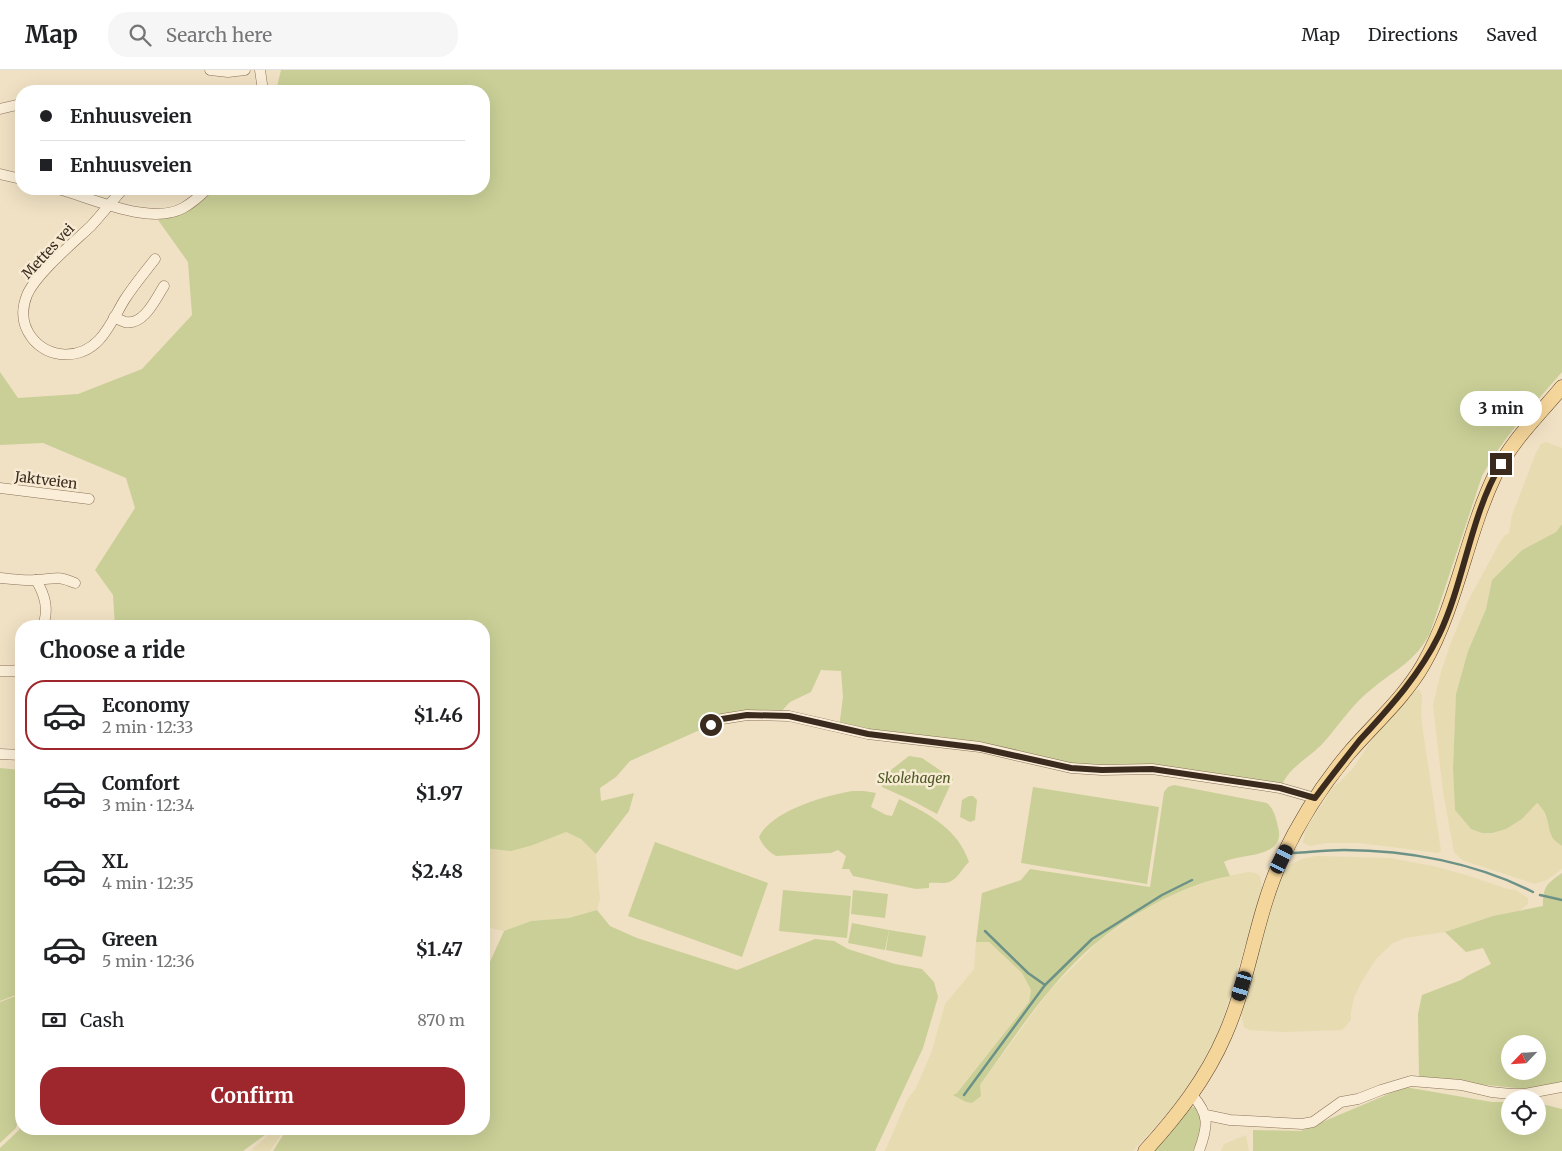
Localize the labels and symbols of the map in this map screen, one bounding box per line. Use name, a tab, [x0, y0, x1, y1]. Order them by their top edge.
street label: Mettes vei	[18, 219, 78, 282]
callout: 3 min	[1460, 392, 1542, 426]
route end	[1490, 453, 1512, 475]
street label: Jaktveien	[13, 467, 78, 493]
route start	[700, 714, 722, 736]
park label: Skolehagen	[877, 769, 951, 787]
car	[1268, 842, 1295, 876]
car	[1230, 969, 1253, 1003]
north arrow	[1501, 1035, 1546, 1080]

